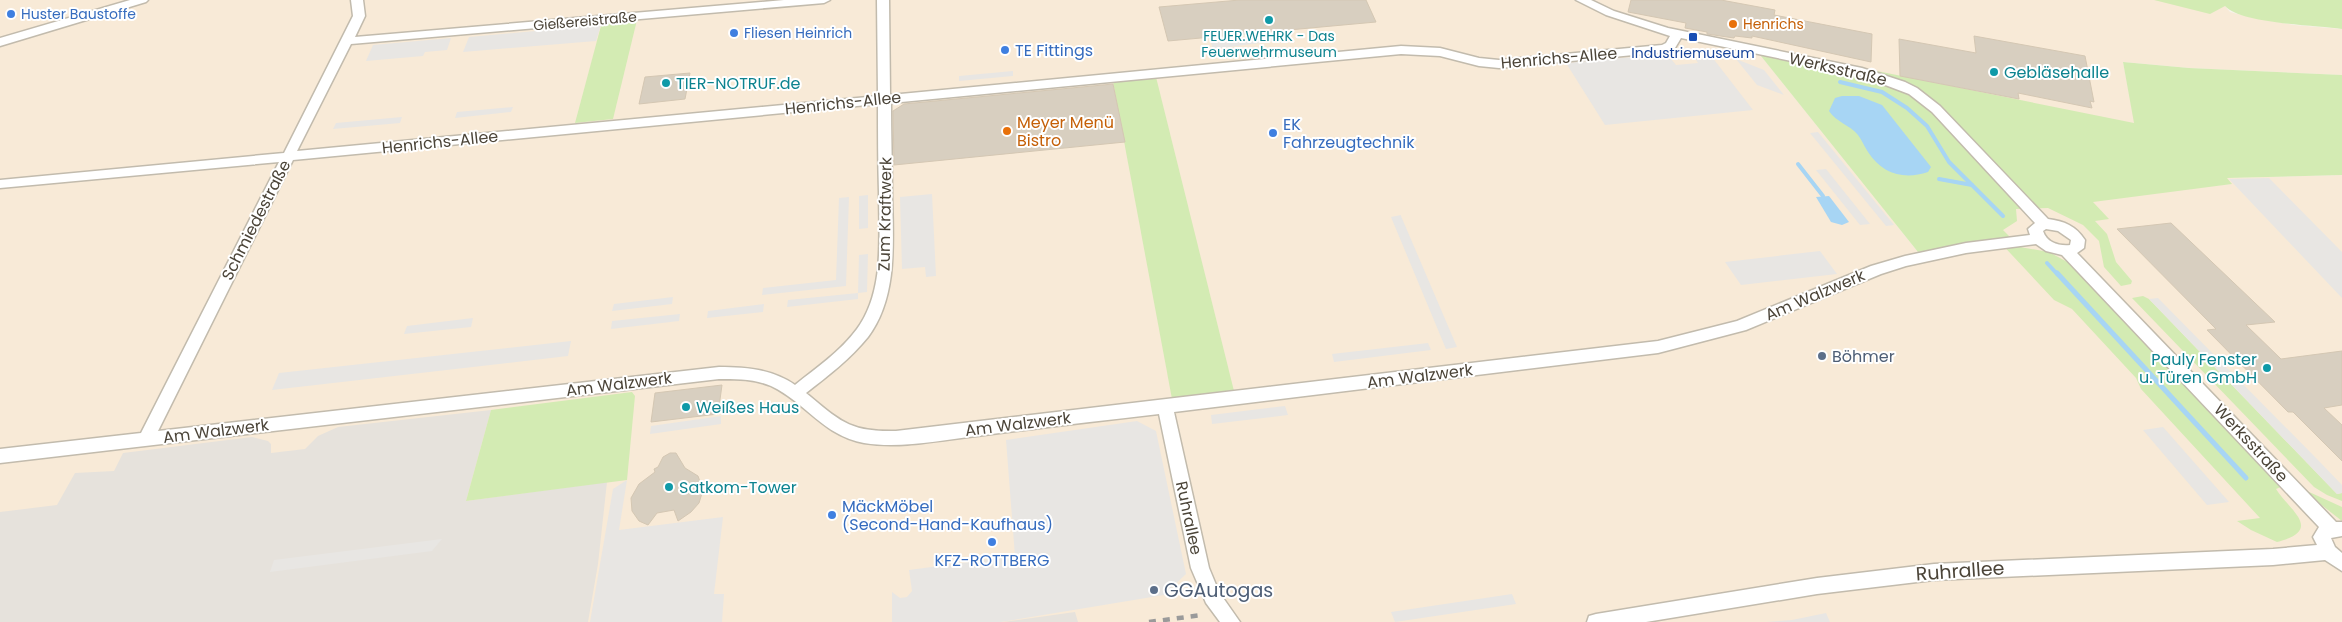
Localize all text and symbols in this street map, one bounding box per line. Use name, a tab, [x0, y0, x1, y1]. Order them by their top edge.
place label: Huster Baustoffe	[21, 4, 136, 24]
street label: Gießereistraße	[532, 6, 638, 35]
marker: Huster Baustoffe	[5, 8, 17, 20]
marker: FEUER.WEHRK - Das Feuerwehrmuseum	[1263, 14, 1275, 26]
place label: Henrichs	[1743, 14, 1804, 34]
marker: Henrichs	[1727, 18, 1739, 30]
place label: Fliesen Heinrich	[744, 23, 852, 43]
place label: FEUER.WEHRK - Das Feuerwehrmuseum	[1201, 26, 1337, 62]
marker: Fliesen Heinrich	[728, 27, 740, 39]
marker: Industriemuseum	[1687, 31, 1699, 43]
place label: TE Fittings	[1015, 39, 1093, 62]
street label: Henrichs-Allee	[1500, 41, 1618, 75]
place label: Industriemuseum	[1631, 43, 1755, 63]
marker: TE Fittings	[999, 44, 1011, 56]
street label: Werksstraße	[1787, 47, 1889, 91]
place label: Gebläsehalle	[2004, 61, 2109, 84]
marker: Gebläsehalle	[1988, 66, 2000, 78]
place label: TIER-NOTRUF.de	[676, 72, 801, 95]
marker: TIER-NOTRUF.de	[660, 77, 672, 89]
street label: Henrichs-Allee	[784, 85, 902, 121]
place label: Meyer Menü Bistro	[1017, 111, 1114, 152]
place label: EK Fahrzeugtechnik	[1283, 113, 1415, 154]
street label: Henrichs-Allee	[381, 124, 499, 160]
marker: Meyer Menü Bistro	[1001, 125, 1013, 137]
marker: EK Fahrzeugtechnik	[1267, 127, 1279, 139]
street label: Schmiedestraße	[216, 156, 296, 284]
street label: Zum Kraftwerk	[873, 156, 898, 271]
street label: Am Walzwerk	[1762, 263, 1869, 326]
place label: Böhmer	[1832, 345, 1895, 368]
place label: Pauly Fenster u. Türen GmbH	[2139, 348, 2257, 389]
marker: Böhmer	[1816, 350, 1828, 362]
street label: Am Walzwerk	[1366, 358, 1475, 394]
marker: Pauly Fenster u. Türen GmbH	[2261, 362, 2273, 374]
street label: Am Walzwerk	[565, 366, 674, 402]
place label: Weißes Haus	[696, 396, 799, 419]
street label: Werksstraße	[2209, 399, 2294, 487]
marker: Weißes Haus	[680, 401, 692, 413]
street label: Am Walzwerk	[964, 406, 1073, 442]
street label: Am Walzwerk	[162, 413, 271, 449]
place label: Satkom-Tower	[679, 476, 797, 499]
street label: Ruhrallee	[1170, 479, 1208, 557]
marker: Satkom-Tower	[663, 481, 675, 493]
place label: MäckMöbel (Second-Hand-Kaufhaus)	[842, 495, 1053, 536]
marker: MäckMöbel (Second-Hand-Kaufhaus)	[826, 509, 838, 521]
marker: KFZ-ROTTBERG	[986, 536, 998, 548]
place label: KFZ-ROTTBERG	[935, 549, 1049, 572]
street label: Ruhrallee	[1915, 554, 2005, 588]
place label: GGAutogas	[1164, 577, 1273, 604]
marker: GGAutogas	[1148, 584, 1160, 596]

